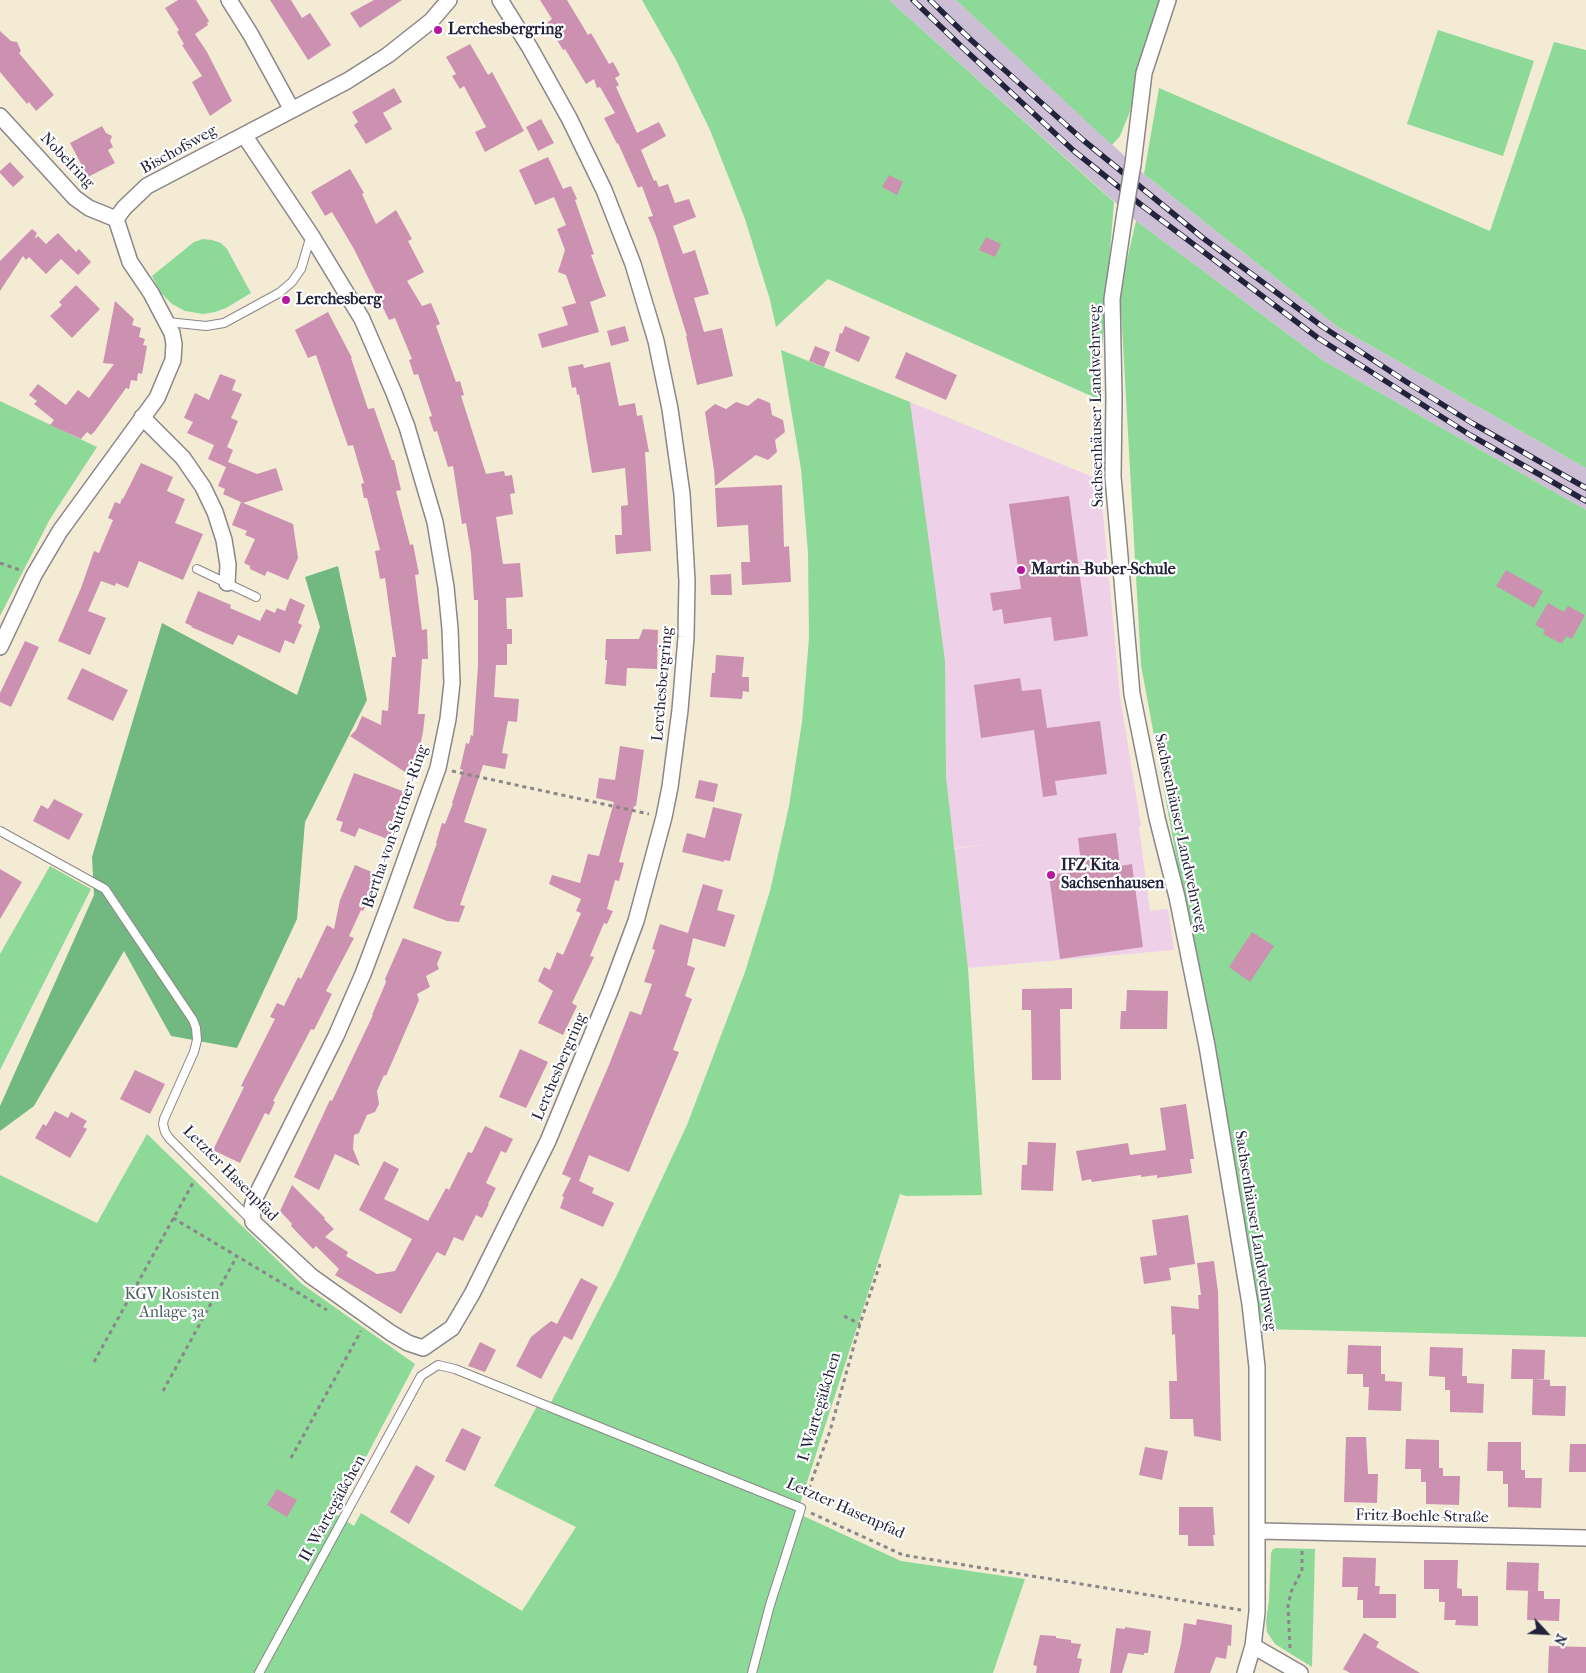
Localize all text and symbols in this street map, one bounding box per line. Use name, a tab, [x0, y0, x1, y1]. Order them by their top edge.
place label: Lerchesbergring	[448, 20, 563, 40]
marker: Lerchesbergring	[432, 24, 444, 36]
street label: Bischofsweg	[138, 121, 220, 179]
street label: Nobelring	[36, 129, 98, 193]
place label: Lerchesberg	[296, 290, 382, 310]
marker: Lerchesberg	[280, 294, 292, 306]
street label: Sachsenhäuser Landwehrweg	[1086, 305, 1108, 507]
place label: Martin-Buber-Schule	[1031, 560, 1176, 580]
marker: Martin-Buber-Schule	[1015, 564, 1027, 576]
street label: Lerchesbergring	[648, 626, 678, 742]
street label: Sachsenhäuser Landwehrweg	[1150, 732, 1210, 934]
street label: Bertha-von-Suttner-Ring	[359, 743, 433, 911]
place label: IFZ Kita Sachsenhausen	[1061, 856, 1164, 894]
marker: IFZ Kita Sachsenhausen	[1045, 869, 1057, 881]
street label: Lerchesbergring	[529, 1010, 591, 1124]
street label: Letzter Hasenpfad	[178, 1122, 282, 1226]
street label: Sachsenhäuser Landwehrweg	[1230, 1130, 1280, 1332]
park label: KGV Rosisten Anlage 3a	[124, 1285, 220, 1323]
street label: I. Wartegäßchen	[794, 1350, 846, 1464]
street label: II. Wartegäßchen	[296, 1452, 370, 1566]
street label: Letzter Hasenpfad	[783, 1474, 907, 1544]
street label: Fritz-Boehle-Straße	[1355, 1506, 1489, 1528]
north arrow	[1521, 1608, 1571, 1658]
text: N	[1550, 1631, 1570, 1648]

